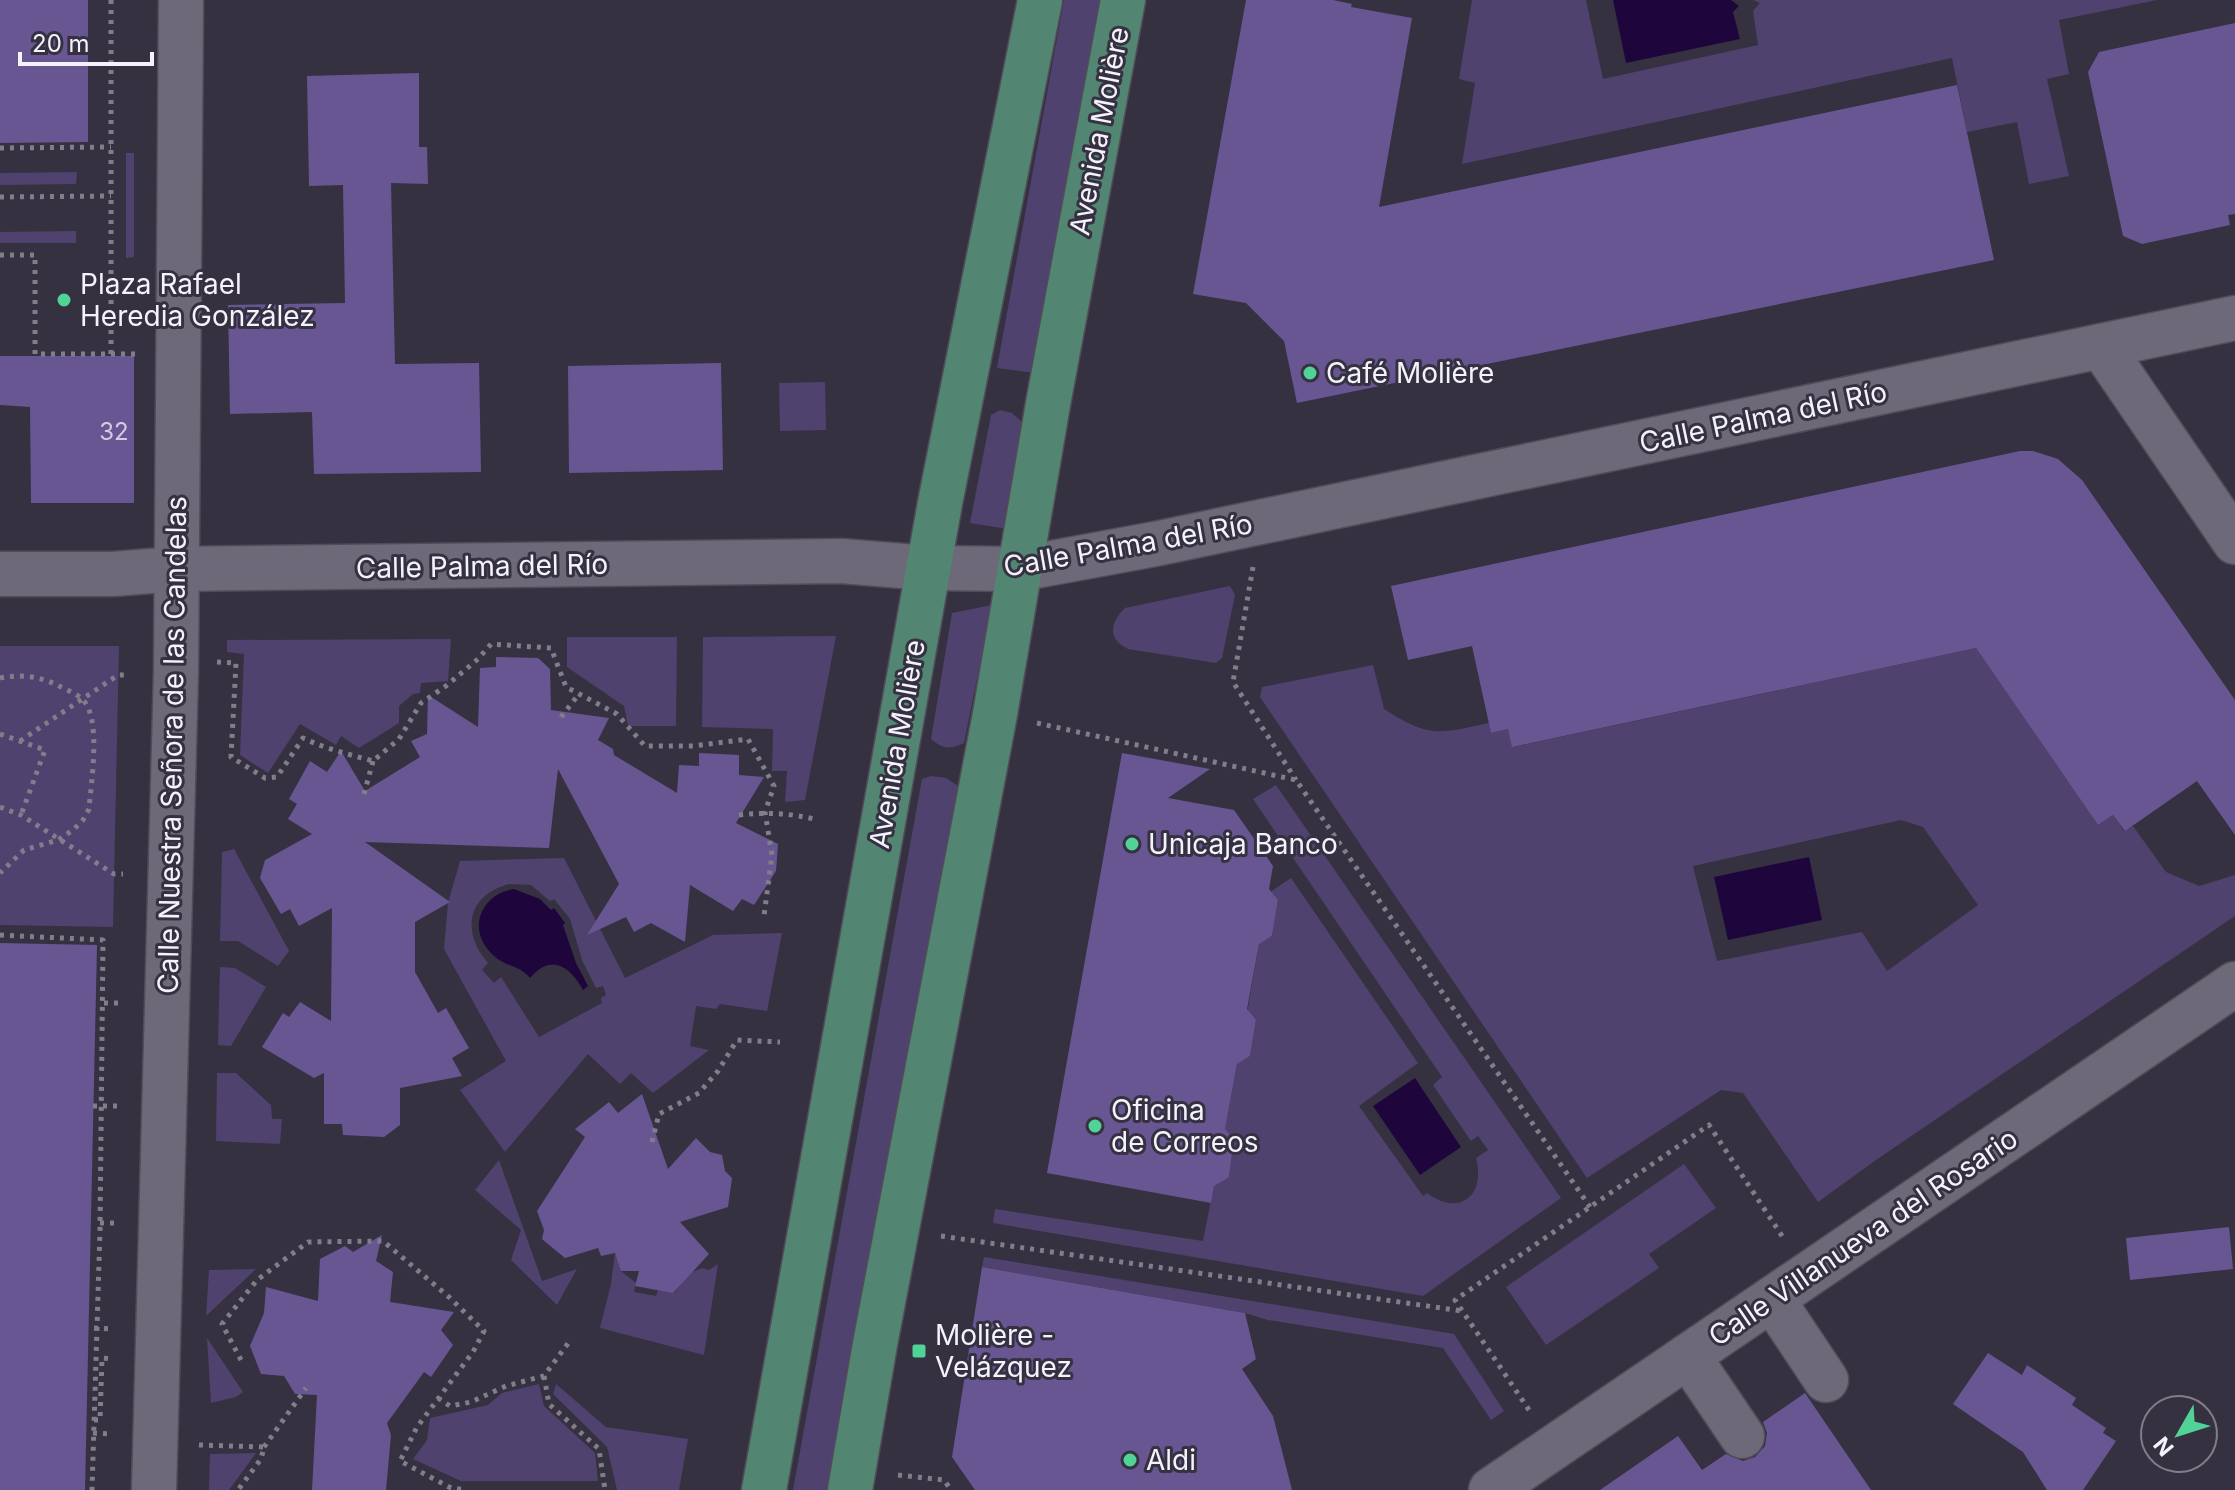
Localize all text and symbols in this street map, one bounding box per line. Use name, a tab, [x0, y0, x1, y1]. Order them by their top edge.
scale bar	[20, 16, 152, 66]
street label: Avenida Molière	[1062, 24, 1136, 238]
text: 20 m	[32, 29, 90, 58]
place label: Plaza Rafael Heredia González	[80, 267, 315, 333]
marker: Plaza Rafael Heredia González	[55, 291, 73, 309]
place label: Café Molière	[1326, 356, 1494, 390]
marker: Café Molière	[1301, 364, 1319, 382]
street label: Calle Palma del Río	[1636, 374, 1890, 460]
house number: 32	[99, 417, 129, 446]
street label: Calle Nuestra Señora de las Candelas	[151, 496, 193, 994]
street label: Calle Palma del Río	[1001, 506, 1255, 584]
street label: Calle Palma del Río	[356, 547, 608, 585]
street label: Avenida Molière	[862, 637, 932, 851]
place label: Unicaja Banco	[1148, 827, 1338, 861]
marker: Unicaja Banco	[1123, 835, 1141, 853]
place label: Oficina de Correos	[1111, 1093, 1259, 1159]
marker: Oficina de Correos	[1086, 1117, 1104, 1135]
street label: Calle Villanueva del Rosario	[1702, 1121, 2024, 1353]
place label: Molière - Velázquez	[935, 1318, 1072, 1384]
marker: Molière - Velázquez	[910, 1342, 928, 1360]
north arrow	[2139, 1394, 2219, 1474]
text: N	[2148, 1432, 2179, 1461]
place label: Aldi	[1146, 1443, 1196, 1477]
marker: Aldi	[1121, 1451, 1139, 1469]

